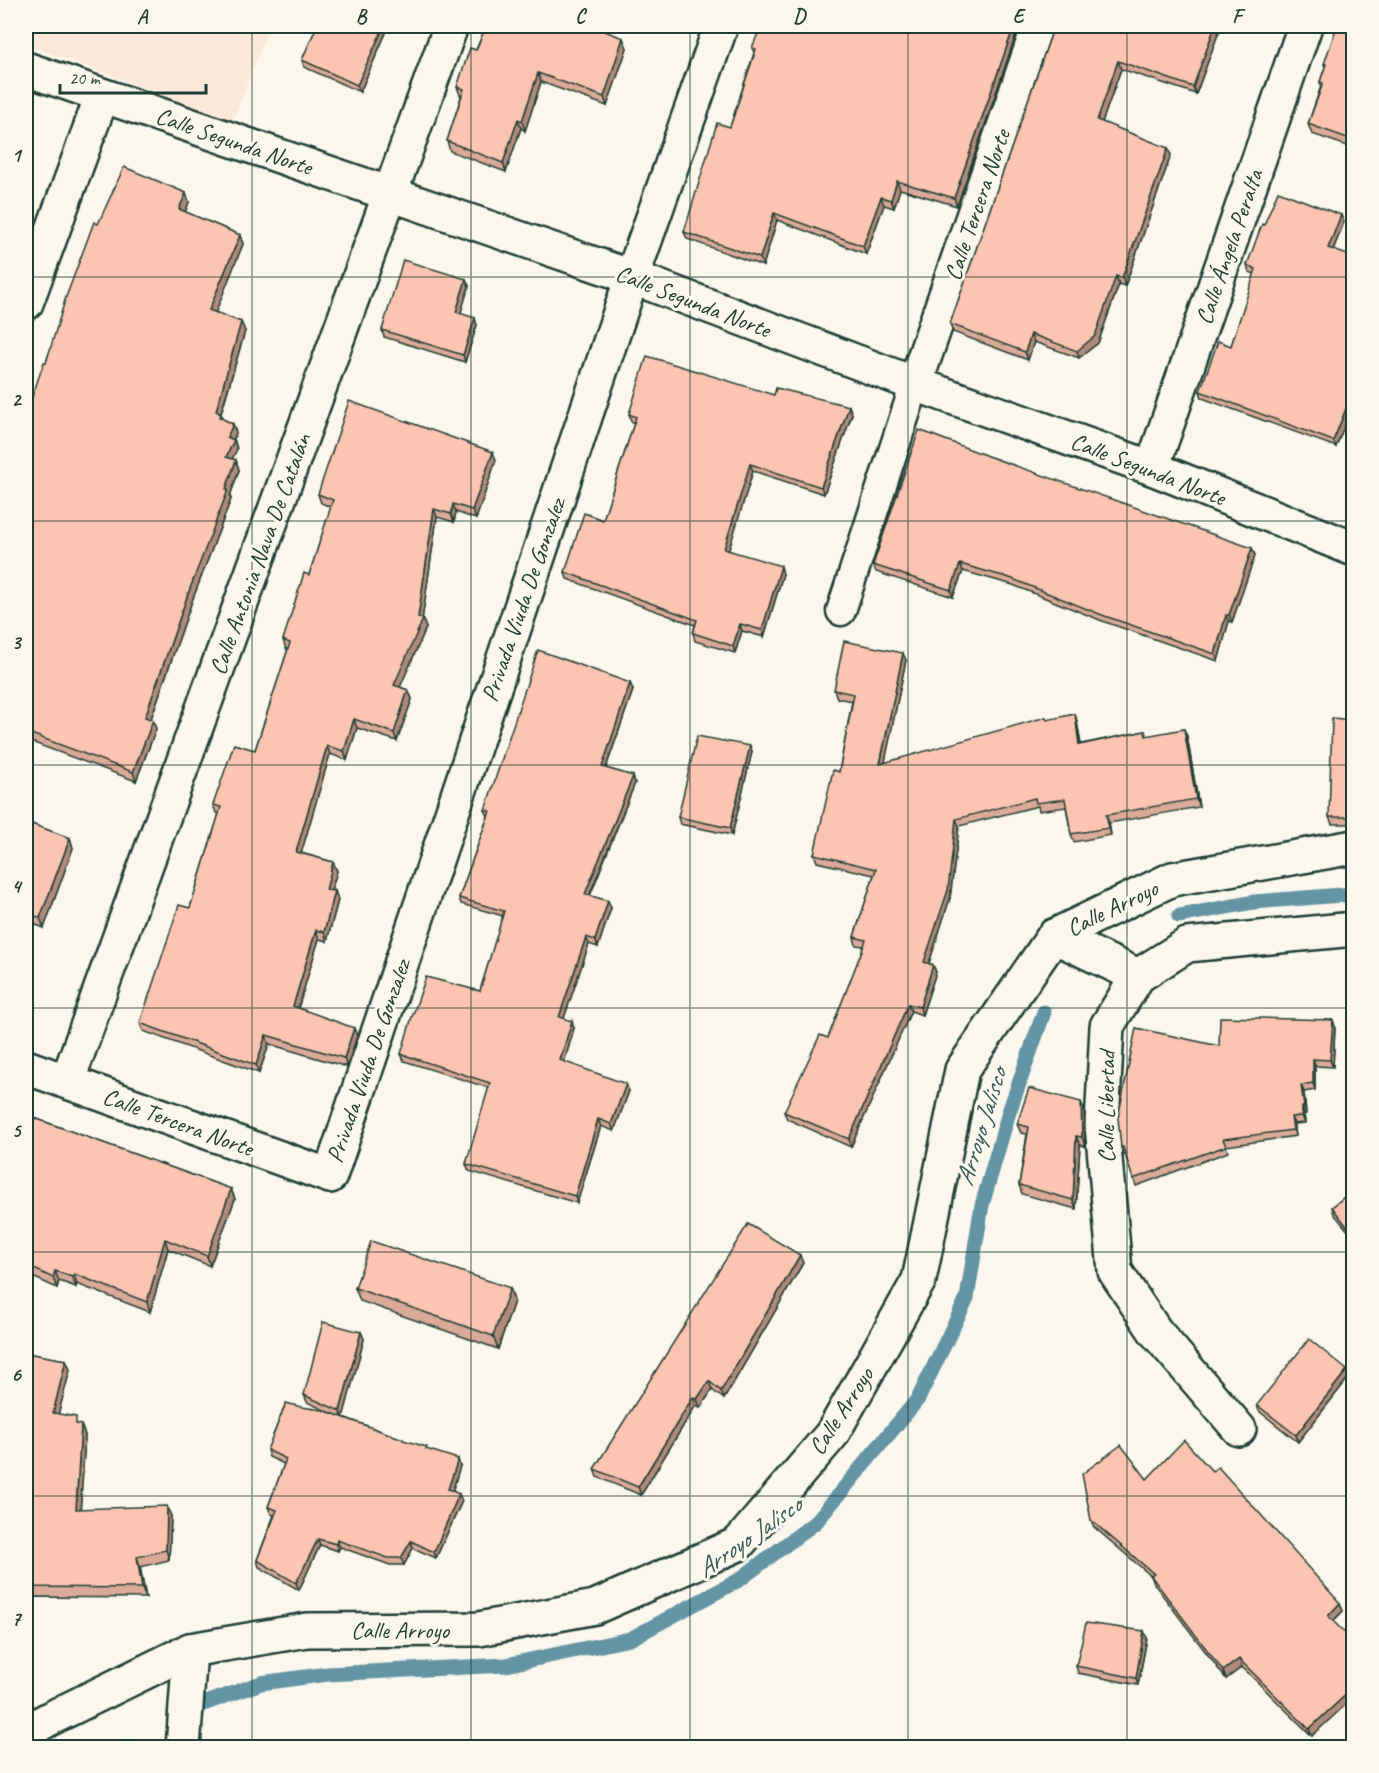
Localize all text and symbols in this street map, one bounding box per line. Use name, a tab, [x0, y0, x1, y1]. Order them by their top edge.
text: A	[137, 4, 149, 29]
text: B	[356, 4, 368, 29]
text: C	[575, 4, 587, 29]
text: D	[793, 4, 807, 29]
text: E	[1013, 4, 1027, 29]
text: F	[1232, 4, 1246, 29]
scale bar	[60, 57, 206, 95]
text: 20 m	[69, 67, 102, 89]
street label: Calle Segunda Norte	[152, 100, 318, 182]
street label: Calle Tercera Norte	[937, 124, 1018, 284]
text: 1	[12, 143, 23, 168]
street label: Calle Ángela Peralta	[1188, 164, 1270, 328]
street label: Calle Segunda Norte	[611, 258, 777, 345]
text: 2	[12, 387, 23, 412]
street label: Calle Segunda Norte	[1066, 426, 1232, 513]
street label: Calle Antonia Nava De Catalán	[202, 428, 318, 679]
street label: Privada Viuda De Gonzalez	[474, 492, 573, 705]
text: 3	[12, 630, 23, 655]
street label: Calle Arroyo	[1061, 872, 1164, 943]
text: 4	[12, 874, 24, 899]
street label: Privada Viuda De Gonzalez	[319, 953, 418, 1166]
street label: Calle Libertad	[1091, 1047, 1121, 1163]
water label: Arroyo Jalisco	[948, 1060, 1016, 1190]
street label: Calle Tercera Norte	[99, 1081, 259, 1164]
text: 5	[12, 1118, 23, 1143]
street label: Calle Arroyo	[802, 1360, 881, 1460]
text: 6	[11, 1362, 22, 1387]
water label: Arroyo Jalisco	[690, 1486, 812, 1585]
text: 7	[12, 1606, 23, 1631]
street label: Calle Arroyo	[351, 1615, 451, 1645]

